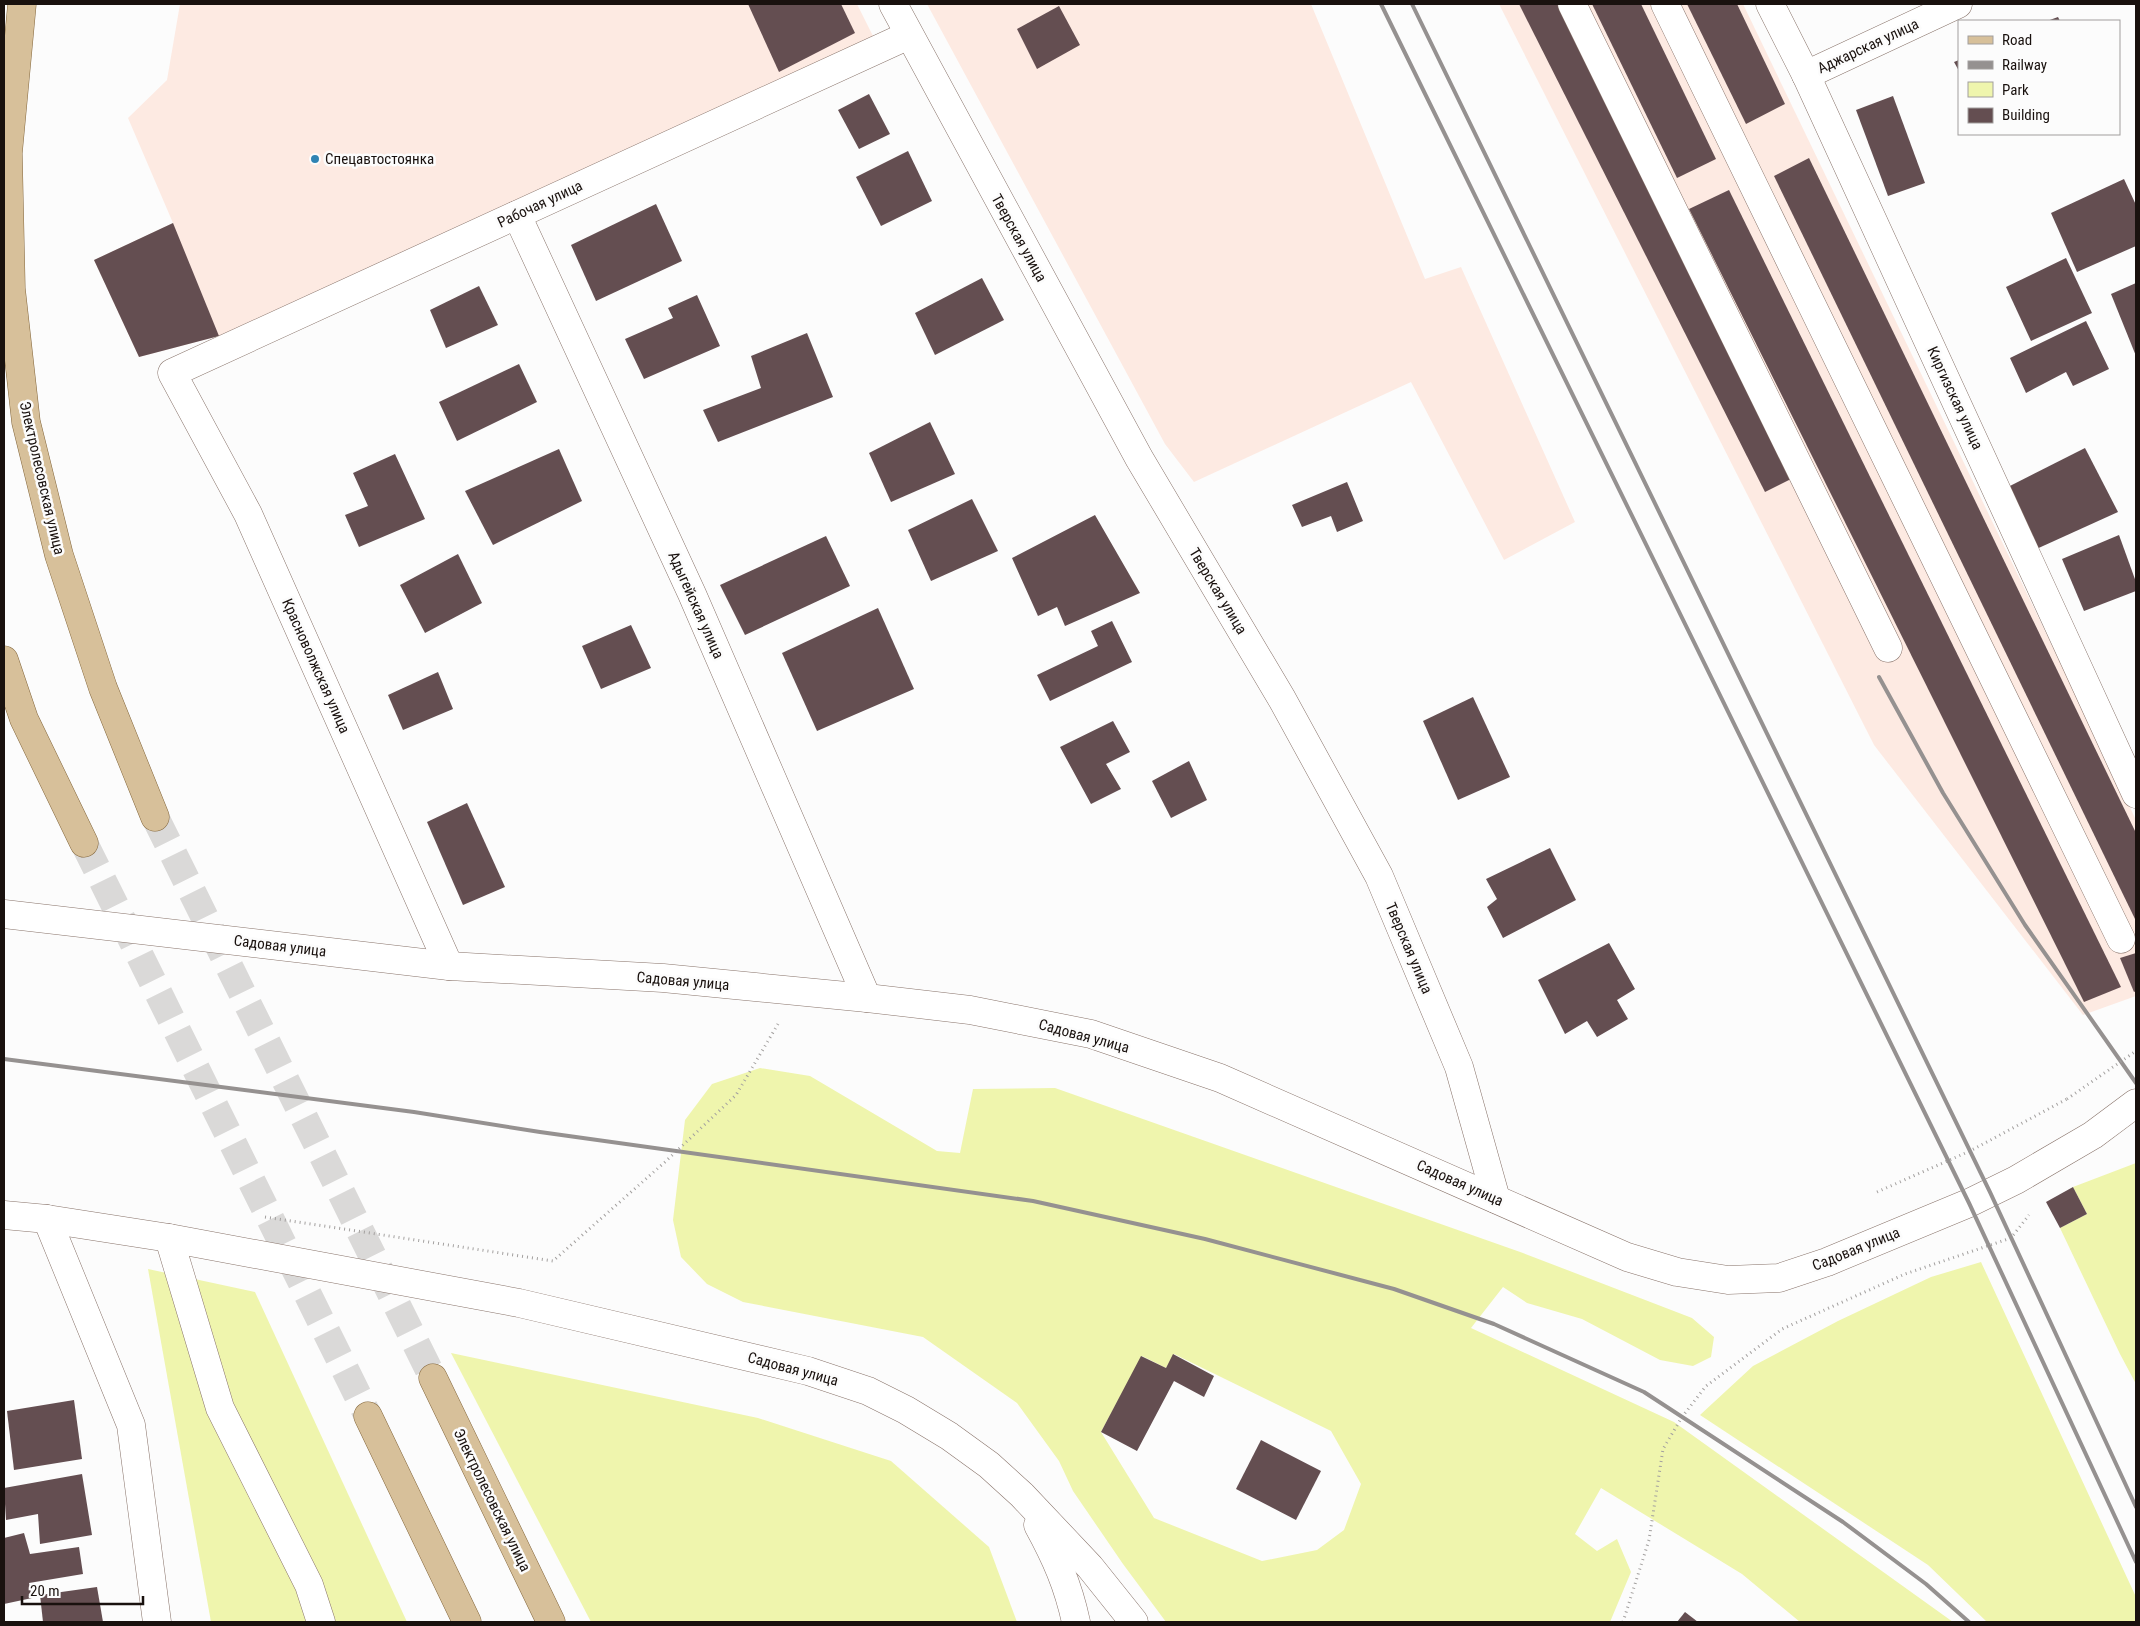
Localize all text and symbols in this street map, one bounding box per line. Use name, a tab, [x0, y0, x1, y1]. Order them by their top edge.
street label: Аджарская улица	[1815, 15, 1921, 77]
legend	[1958, 20, 2120, 135]
text: Road	[2002, 31, 2032, 49]
text: Railway	[2002, 56, 2047, 74]
text: Park	[2002, 81, 2029, 99]
text: Building	[2002, 106, 2050, 124]
place label: Спецавтостоянка	[325, 150, 434, 168]
marker: Спецавтостоянка	[309, 153, 321, 165]
street label: Рабочая улица	[495, 176, 585, 232]
street label: Тверская улица	[988, 191, 1050, 285]
street label: Киргизская улица	[1923, 344, 1987, 452]
street label: Электролесовская улица	[16, 400, 68, 556]
street label: Тверская улица	[1185, 545, 1251, 637]
street label: Адыгейская улица	[664, 549, 728, 661]
street label: Красноволжская улица	[278, 596, 354, 736]
street label: Тверская улица	[1382, 900, 1436, 996]
street label: Садовая улица	[233, 931, 327, 961]
street label: Садовая улица	[636, 968, 730, 994]
street label: Садовая улица	[1037, 1015, 1131, 1057]
street label: Садовая улица	[1414, 1156, 1506, 1210]
street label: Садовая улица	[1810, 1223, 1902, 1275]
street label: Садовая улица	[746, 1348, 840, 1390]
street label: Электролесовская улица	[450, 1426, 534, 1574]
scale bar	[22, 1574, 144, 1606]
text: 20 m	[30, 1582, 60, 1600]

